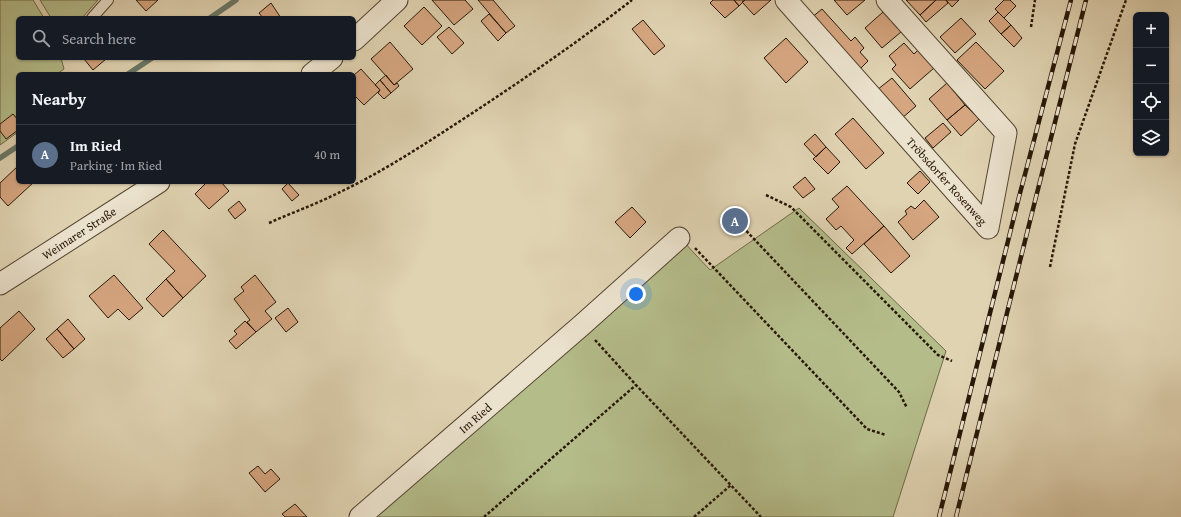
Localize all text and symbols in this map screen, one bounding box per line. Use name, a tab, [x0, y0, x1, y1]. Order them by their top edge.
map controls	[1133, 12, 1169, 156]
button: +	[1133, 12, 1169, 48]
search box	[16, 16, 356, 60]
icon: search	[30, 27, 52, 49]
text: Search here	[62, 28, 136, 49]
button: −	[1133, 48, 1169, 84]
button: locate	[1133, 84, 1169, 120]
text: Nearby	[32, 86, 86, 111]
button: layers	[1133, 120, 1169, 156]
street label: Tröbsdorfer Rosenweg	[903, 133, 991, 229]
text: Im Ried	[70, 135, 121, 156]
text: A	[41, 145, 49, 164]
text: 40 m	[314, 145, 340, 164]
text: Parking · Im Ried	[70, 156, 162, 175]
street label: Weimarer Straße	[39, 202, 120, 263]
pin: A	[722, 206, 748, 236]
your location	[626, 284, 646, 304]
street label: Im Ried	[455, 399, 496, 437]

